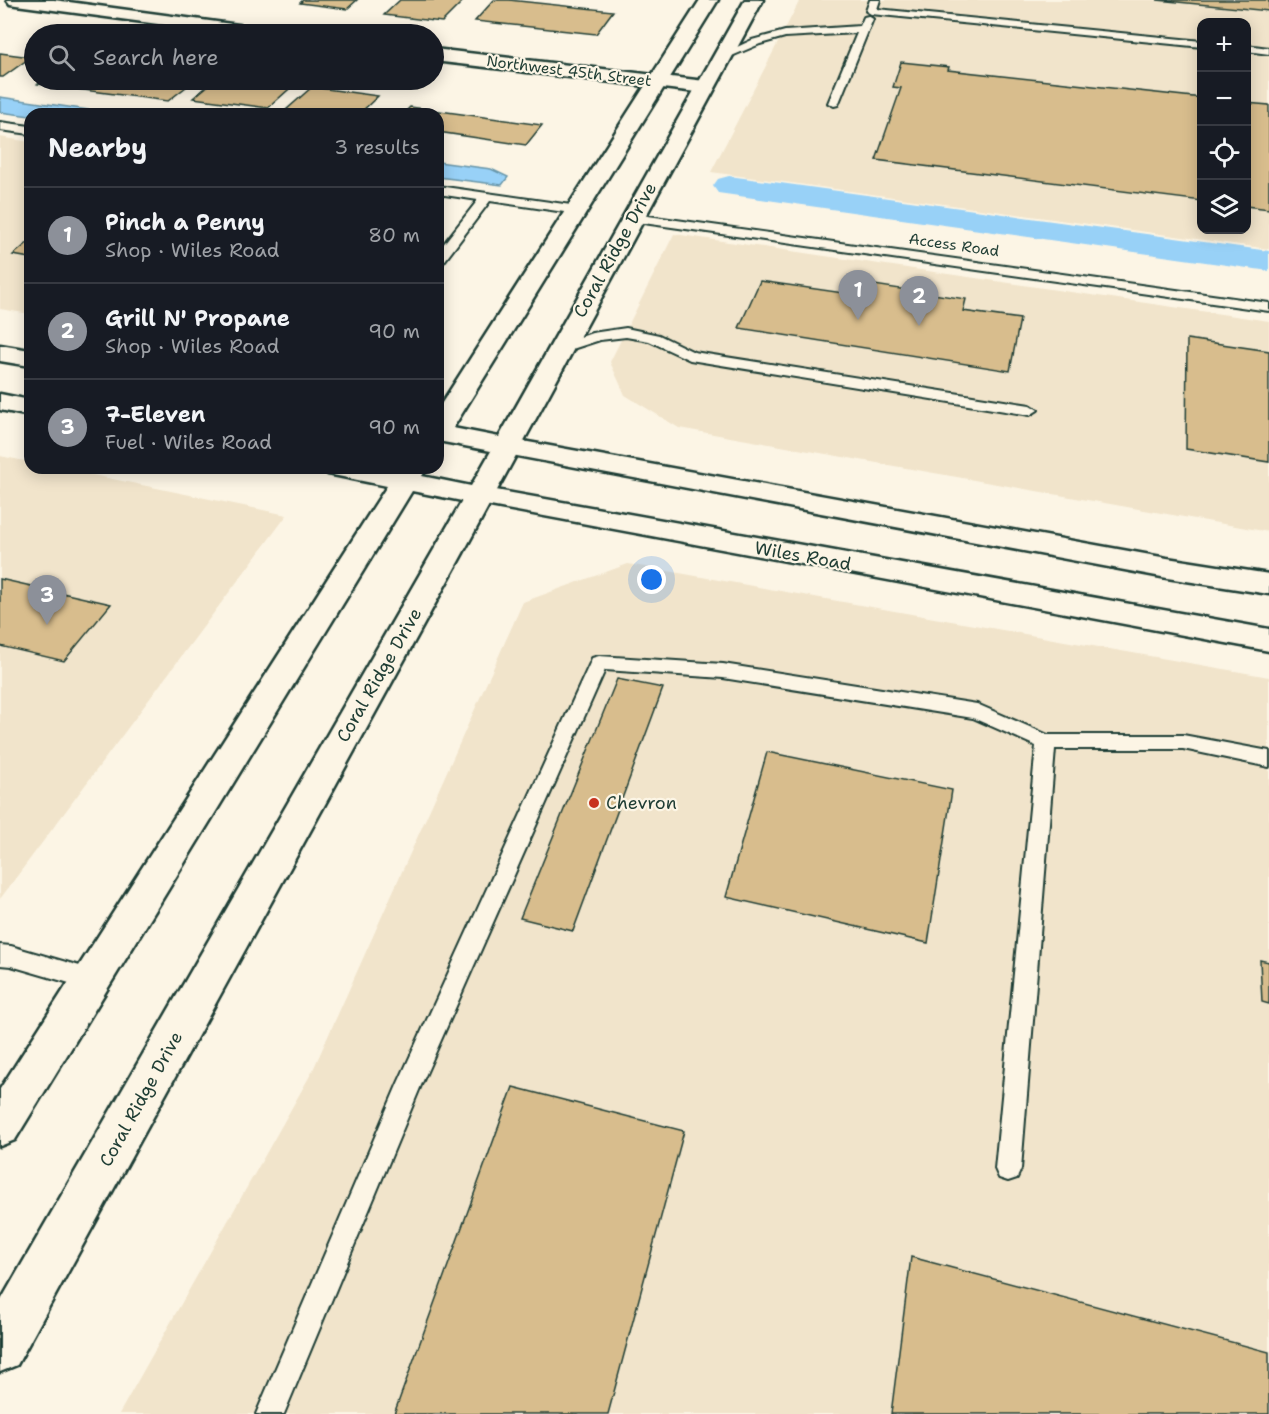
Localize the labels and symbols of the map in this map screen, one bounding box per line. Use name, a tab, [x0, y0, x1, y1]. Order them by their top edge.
street label: Northwest 45th Street	[485, 51, 653, 91]
street label: Coral Ridge Drive	[568, 178, 662, 322]
street label: Access Road	[908, 229, 1001, 261]
pin: 1	[838, 270, 878, 320]
pin: 2	[900, 276, 938, 326]
street label: Wiles Road	[753, 536, 853, 576]
your location	[637, 565, 666, 594]
pin: 3	[28, 576, 66, 625]
street label: Coral Ridge Drive	[331, 604, 427, 746]
place label: Chevron	[606, 791, 677, 815]
marker: Chevron	[587, 796, 601, 810]
street label: Coral Ridge Drive	[94, 1027, 188, 1171]

